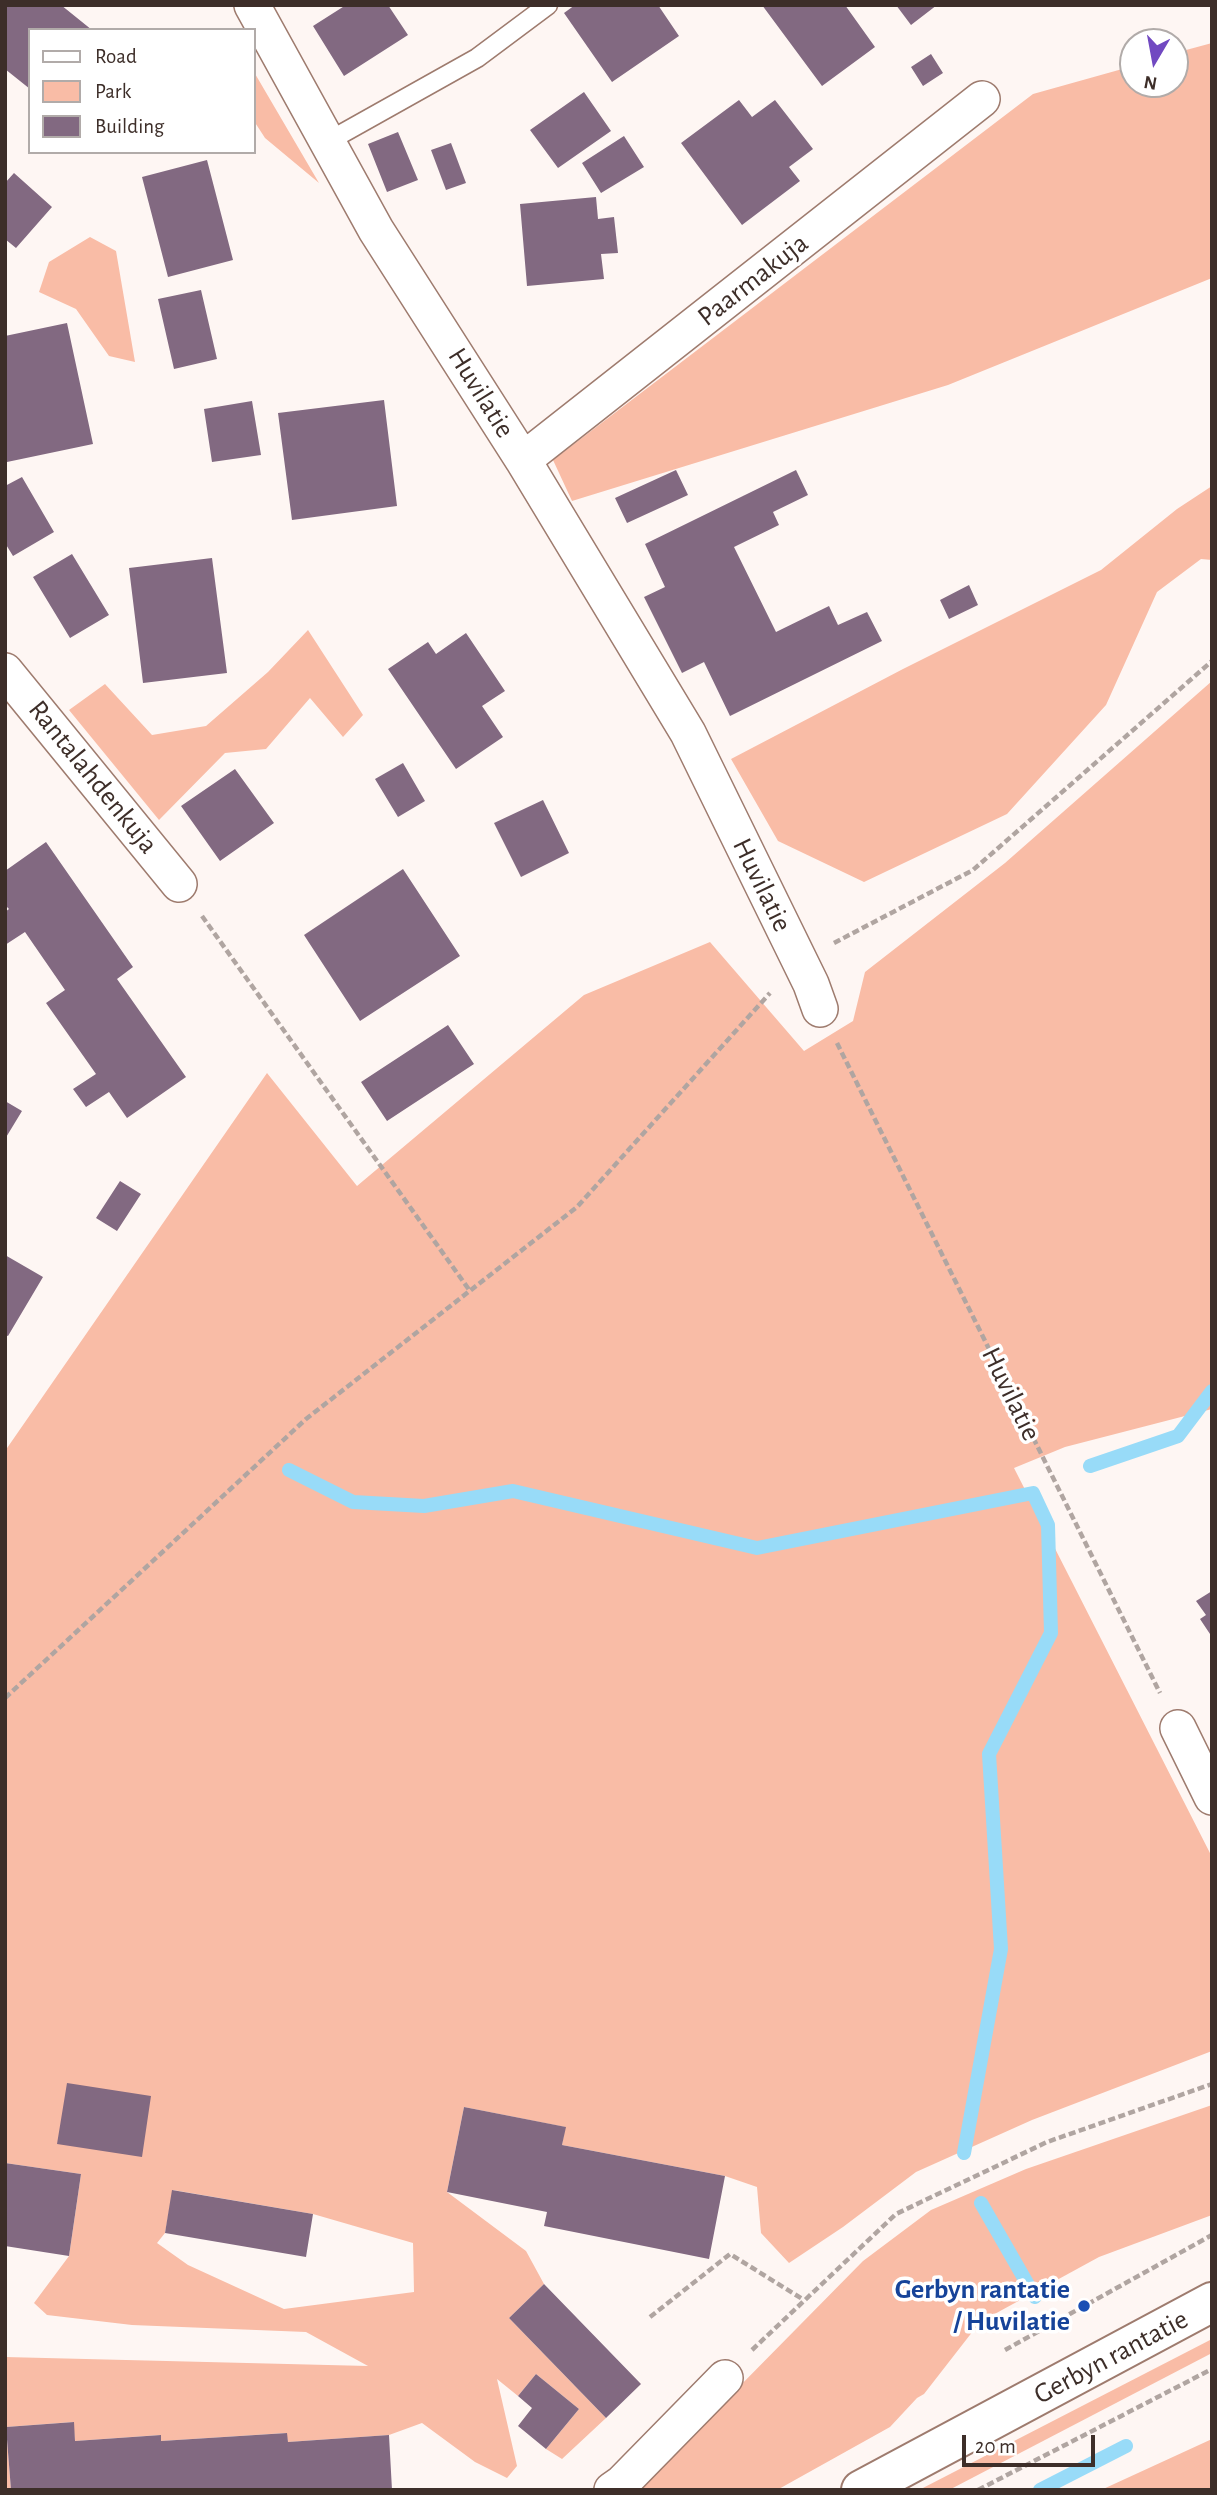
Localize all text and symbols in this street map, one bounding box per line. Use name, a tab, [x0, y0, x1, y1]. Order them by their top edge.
legend	[28, 28, 256, 154]
north arrow	[1119, 28, 1189, 98]
text: Road	[95, 46, 137, 67]
text: N	[1142, 72, 1159, 93]
text: Park	[95, 81, 131, 102]
text: Building	[95, 116, 164, 137]
street label: Paarmakuja	[691, 226, 815, 334]
street label: Huvilatie	[440, 342, 522, 444]
street label: Rantalahdenkuja	[21, 694, 165, 860]
street label: Huvilatie	[725, 833, 799, 937]
street label: Huvilatie	[974, 1342, 1048, 1446]
place label: Gerbyn rantatie / Huvilatie	[895, 2273, 1070, 2339]
marker: Gerbyn rantatie / Huvilatie	[1076, 2298, 1092, 2314]
street label: Gerbyn rantatie	[1028, 2302, 1194, 2412]
scale bar	[965, 2422, 1098, 2466]
text: 20 m	[975, 2436, 1016, 2457]

